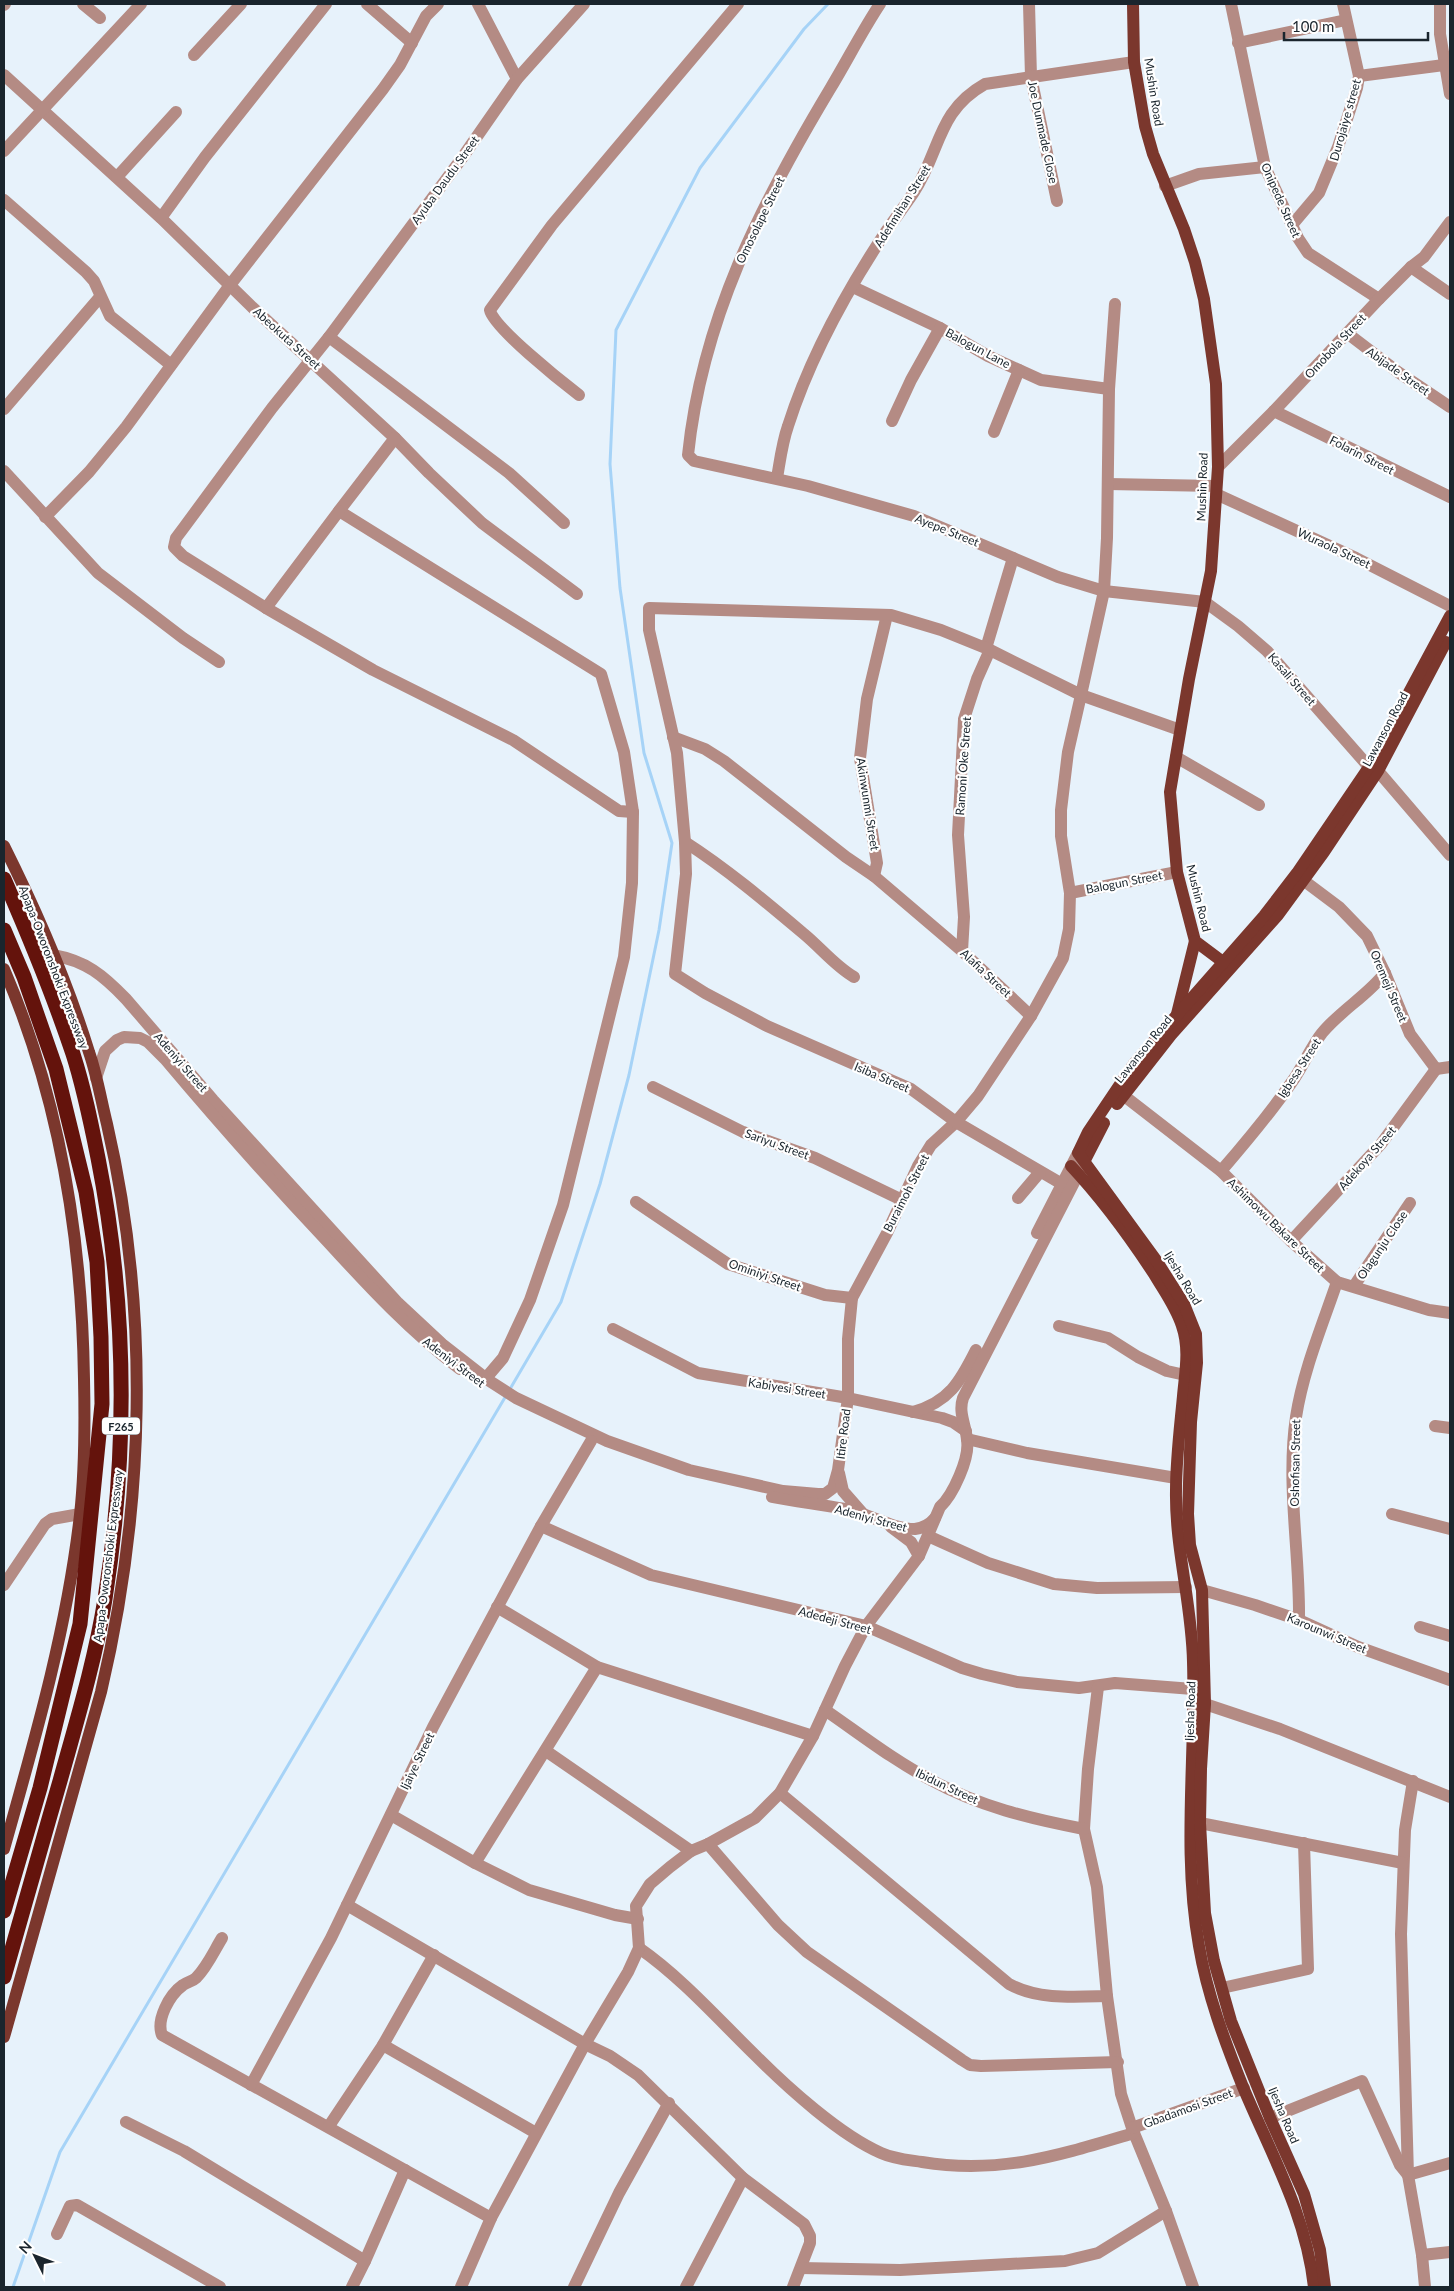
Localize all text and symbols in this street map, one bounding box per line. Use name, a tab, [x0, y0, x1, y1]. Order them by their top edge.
scale bar	[1284, 10, 1428, 42]
text: 100 m	[1292, 17, 1334, 35]
street label: Mushin Road	[1141, 57, 1167, 127]
street label: Durojaiye street	[1326, 77, 1364, 163]
street label: Joe Dunmade Close	[1025, 79, 1061, 185]
street label: Ayuba Daudu Street	[408, 132, 483, 227]
street label: Onipede Street	[1258, 160, 1304, 240]
street label: Adefimihan Street	[871, 161, 934, 250]
street label: Omosolape Street	[733, 174, 788, 266]
street label: Abeokuta Street	[250, 304, 324, 373]
street label: Omobola Street	[1301, 310, 1369, 382]
street label: Balogun Lane	[943, 325, 1013, 371]
street label: Abijade Street	[1363, 344, 1433, 399]
street label: Folarin Street	[1327, 432, 1397, 478]
street label: Mushin Road	[1193, 452, 1211, 522]
street label: Ayepe Street	[913, 510, 982, 550]
street label: Wuraola Street	[1295, 524, 1374, 572]
street label: Kasali Street	[1265, 649, 1320, 709]
street label: Lawanson Road	[1359, 689, 1411, 769]
street label: Ramoni Oke Street	[952, 715, 974, 816]
street label: Akinwunmi Street	[853, 756, 883, 852]
street label: Mushin Road	[1183, 863, 1215, 933]
street label: Balogun Street	[1085, 867, 1164, 897]
street label: Apapa-Oworonshoki Expressway	[16, 883, 92, 1052]
street label: Alafia Street	[957, 946, 1015, 1001]
street label: Oremeji Street	[1367, 948, 1411, 1025]
street label: Lawanson Road	[1111, 1012, 1175, 1086]
street label: Adeniyi Street	[151, 1029, 212, 1096]
street label: Igbesa Street	[1274, 1035, 1324, 1101]
street label: Isiba Street	[852, 1059, 913, 1096]
street label: Adekoya Street	[1335, 1122, 1399, 1193]
street label: Sariyu Street	[743, 1125, 812, 1163]
street label: Buraimoh Street	[880, 1151, 932, 1234]
street label: Ashimowu Bakare Street	[1224, 1175, 1328, 1276]
street label: Olagunju Close	[1353, 1208, 1411, 1282]
street label: Ijesha Road	[1161, 1248, 1205, 1308]
street label: Ominiyi Street	[727, 1256, 804, 1295]
street label: Adeniyi Street	[420, 1334, 489, 1391]
street label: Kabiyesi Street	[747, 1374, 828, 1402]
street label: Itire Road	[832, 1408, 854, 1460]
road number: F265	[102, 1418, 140, 1434]
street label: Oshofisan Street	[1287, 1418, 1303, 1507]
street label: Apapa-Oworonshoki Expressway	[90, 1468, 126, 1643]
street label: Adeniyi Street	[833, 1501, 910, 1535]
street label: Adedeji Street	[797, 1603, 874, 1637]
street label: Karounwi Street	[1285, 1609, 1370, 1657]
street label: Ijesha Road	[1181, 1681, 1199, 1741]
street label: Ijaiye Street	[397, 1729, 438, 1792]
street label: Ibidun Street	[913, 1765, 981, 1807]
street label: Ijesha Road	[1265, 2084, 1303, 2146]
street label: Gbadamosi Street	[1142, 2085, 1235, 2131]
north arrow	[10, 2231, 60, 2281]
text: N	[15, 2237, 35, 2257]

